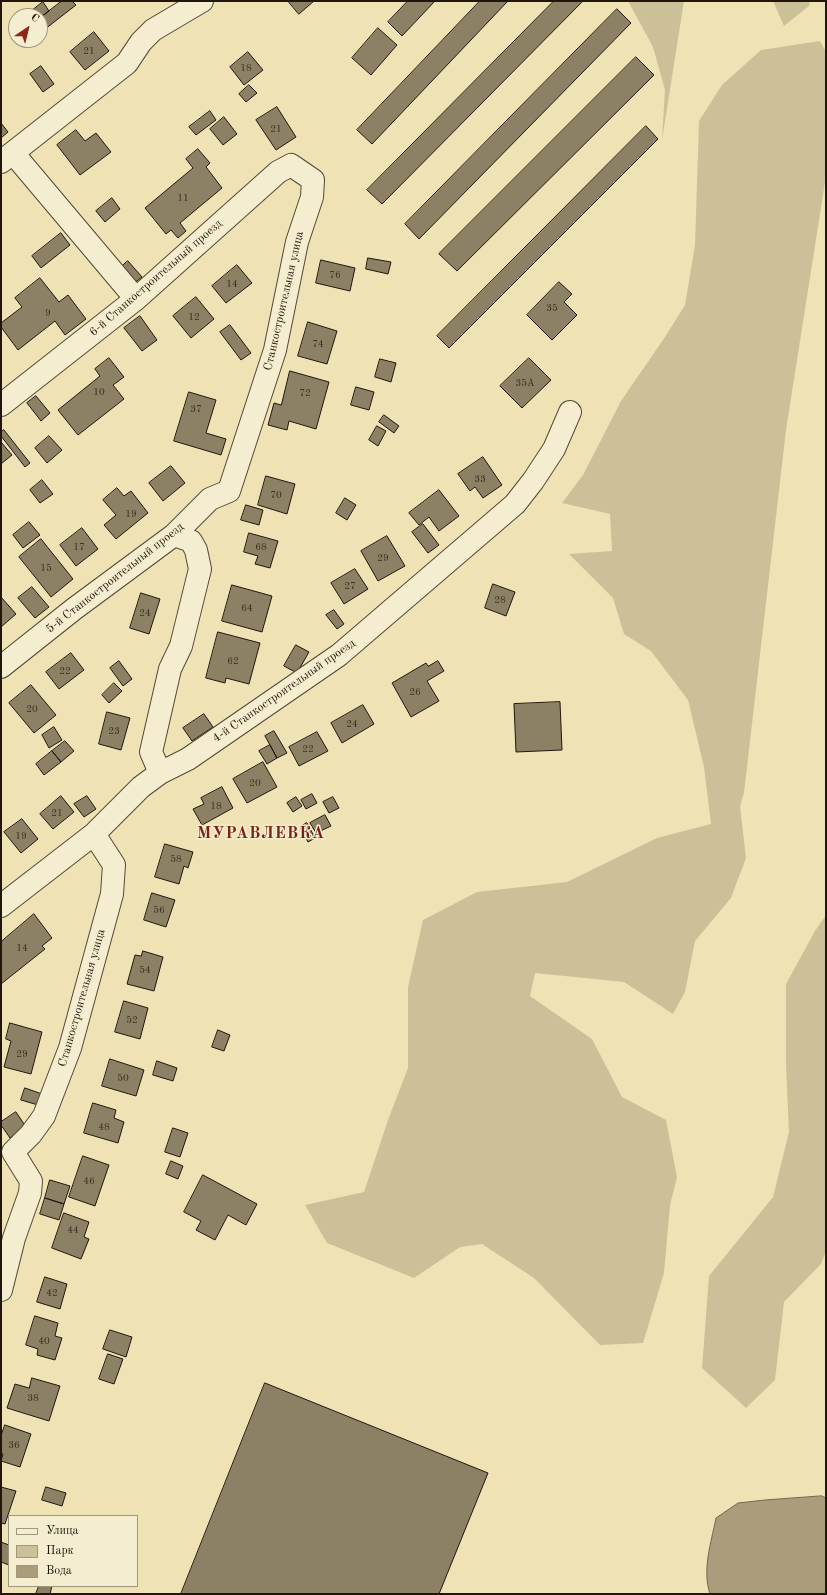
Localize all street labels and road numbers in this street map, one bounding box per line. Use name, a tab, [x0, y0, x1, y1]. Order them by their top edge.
street label: 6-й Станкостроительный проезд	[87, 217, 225, 339]
street label: Станкостроительная улица	[261, 230, 307, 372]
street label: 5-й Станкостроительный проезд	[43, 520, 187, 636]
street label: 4-й Станкостроительный проезд	[210, 636, 358, 746]
street label: Станкостроительная улица	[55, 927, 109, 1069]

